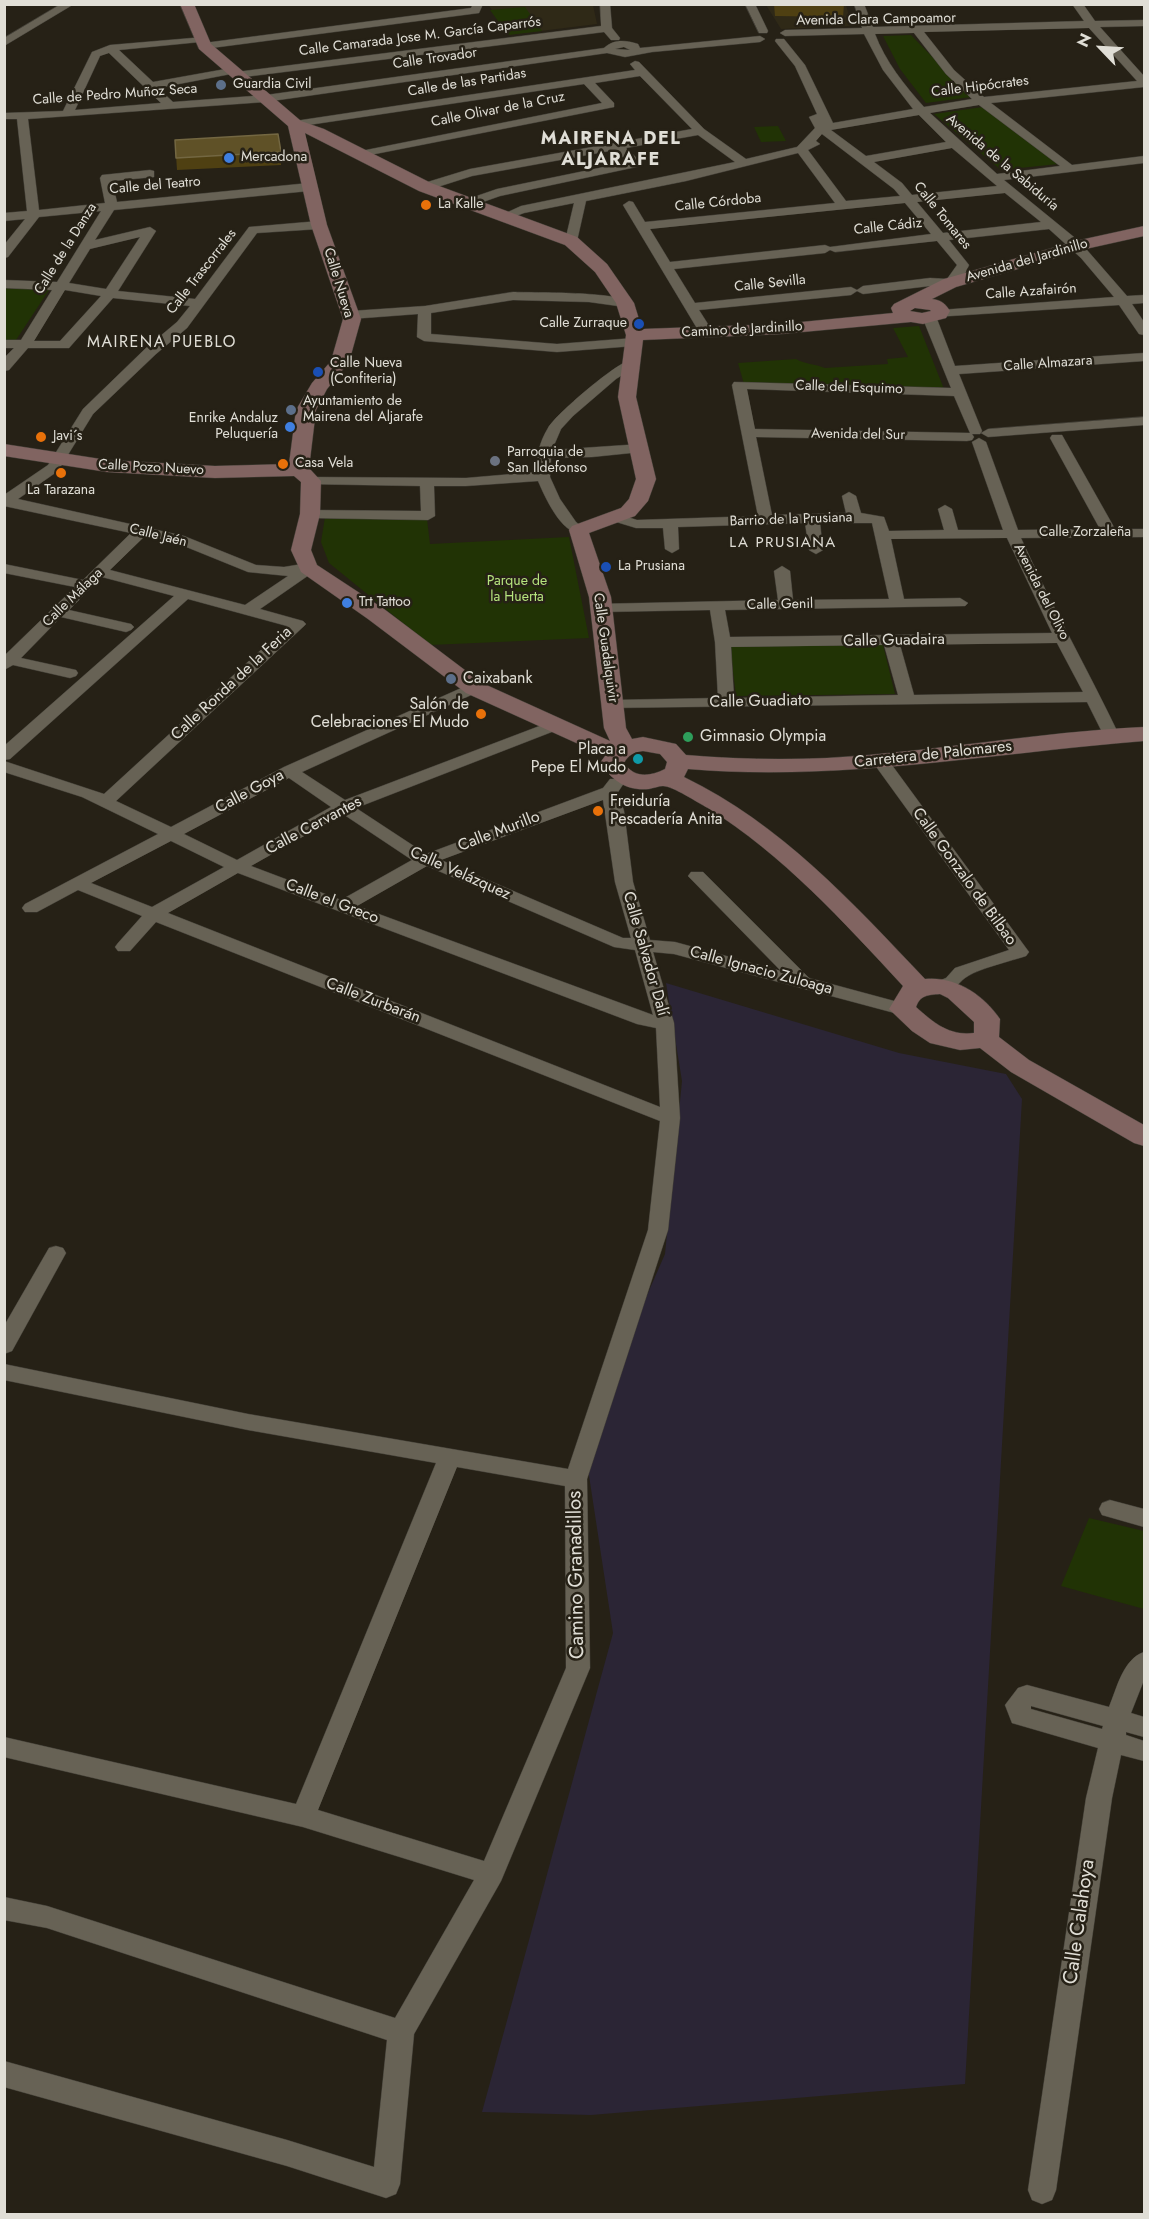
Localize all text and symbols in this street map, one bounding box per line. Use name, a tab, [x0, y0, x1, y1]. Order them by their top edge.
street label: Avenida Clara Campoamor	[796, 10, 956, 30]
street label: Calle Camarada Jose M. García Caparrós	[298, 14, 542, 60]
north arrow	[1071, 18, 1131, 78]
text: N	[1071, 30, 1097, 51]
street label: Calle Trovador	[392, 45, 478, 73]
street label: Calle de las Partidas	[407, 65, 527, 101]
street label: Calle Hipócrates	[930, 73, 1030, 101]
place label: Guardia Civil	[233, 77, 312, 93]
marker: Guardia Civil	[214, 78, 228, 92]
street label: Calle de Pedro Muñoz Seca	[32, 81, 198, 109]
street label: Calle Olivar de la Cruz	[430, 89, 566, 131]
street label: Avenida de la Sabiduría	[942, 111, 1062, 215]
district label: MAIRENA DEL ALJARAFE	[541, 129, 681, 172]
place label: Mercadona	[241, 150, 307, 166]
marker: Mercadona	[222, 151, 236, 165]
street label: Calle del Teatro	[109, 174, 201, 198]
street label: Calle Tomares	[910, 179, 974, 253]
street label: Calle Córdoba	[674, 190, 762, 216]
place label: La Kalle	[438, 197, 484, 213]
marker: La Kalle	[419, 198, 433, 212]
street label: Calle de la Danza	[31, 200, 101, 298]
street label: Calle Cádiz	[853, 215, 923, 239]
street label: Calle Trascorrales	[164, 226, 240, 318]
street label: Avenida del Jardinillo	[964, 236, 1090, 286]
street label: Calle Nueva	[319, 246, 357, 320]
street label: Calle Sevilla	[733, 272, 807, 296]
street label: Calle Azafairón	[985, 280, 1077, 304]
place label: Calle Zurraque	[539, 316, 627, 332]
marker: Calle Zurraque	[632, 317, 646, 331]
street label: Camino de Jardinillo	[681, 318, 803, 342]
district label: MAIRENA PUEBLO	[87, 333, 237, 353]
street label: Calle Almazara	[1003, 353, 1093, 375]
place label: Calle Nueva (Confiteria)	[330, 356, 402, 388]
marker: Calle Nueva (Confiteria)	[311, 365, 325, 379]
street label: Calle del Esquimo	[795, 378, 903, 398]
place label: Ayuntamiento de Mairena del Aljarafe	[303, 394, 423, 426]
marker: Ayuntamiento de Mairena del Aljarafe	[284, 403, 298, 417]
place label: Enrike Andaluz Peluquería	[189, 411, 278, 443]
marker: Enrike Andaluz Peluquería	[283, 420, 297, 434]
street label: Avenida del Sur	[811, 426, 905, 444]
place label: Javi´s	[53, 429, 82, 445]
marker: Javi´s	[34, 430, 48, 444]
place label: Parroquia de San Ildefonso	[507, 445, 587, 478]
marker: Parroquia de San Ildefonso	[488, 454, 502, 468]
place label: Casa Vela	[295, 456, 353, 472]
street label: Calle Pozo Nuevo	[98, 457, 204, 479]
marker: Casa Vela	[276, 457, 290, 471]
marker: La Tarazana	[54, 466, 68, 480]
place label: La Tarazana	[27, 483, 95, 499]
street label: Barrio de la Prusiana	[729, 509, 853, 531]
street label: Calle Jaén	[127, 521, 189, 551]
street label: Calle Zorzaleña	[1039, 525, 1131, 541]
district label: LA PRUSIANA	[729, 534, 837, 552]
street label: Avenida del Olivo	[1010, 541, 1072, 643]
place label: La Prusiana	[618, 559, 685, 575]
marker: La Prusiana	[599, 560, 613, 574]
street label: Calle Málaga	[39, 565, 107, 631]
park label: Parque de la Huerta	[487, 574, 547, 606]
street label: Calle Guadalquivir	[589, 592, 621, 704]
place label: Trt Tattoo	[359, 595, 411, 611]
marker: Trt Tattoo	[340, 596, 354, 610]
street label: Calle Genil	[747, 596, 813, 614]
street label: Calle Ronda de la Feria	[168, 623, 296, 745]
street label: Calle Guadaira	[843, 631, 945, 651]
place label: Caixabank	[463, 669, 532, 689]
marker: Caixabank	[444, 672, 458, 686]
street label: Calle Guadiato	[709, 692, 811, 712]
place label: Salón de Celebraciones El Mudo	[311, 695, 469, 733]
marker: Salón de Celebraciones El Mudo	[474, 707, 488, 721]
place label: Gimnasio Olympia	[700, 727, 826, 747]
marker: Gimnasio Olympia	[681, 730, 695, 744]
street label: Carretera de Palomares	[853, 737, 1013, 773]
place label: Placa a Pepe El Mudo	[531, 740, 626, 778]
marker: Placa a Pepe El Mudo	[631, 752, 645, 766]
street label: Calle Goya	[213, 766, 287, 818]
place label: Freiduría Pescadería Anita	[610, 792, 722, 830]
street label: Calle Cervantes	[263, 793, 365, 859]
marker: Freiduría Pescadería Anita	[591, 804, 605, 818]
street label: Calle Gonzalo de Bilbao	[908, 804, 1020, 950]
street label: Calle Murillo	[455, 808, 543, 856]
street label: Calle Velázquez	[407, 843, 513, 905]
street label: Calle el Greco	[283, 875, 381, 929]
street label: Calle Salvador Dalí	[618, 890, 672, 1018]
street label: Calle Ignacio Zuloaga	[687, 943, 835, 999]
street label: Calle Zurbarán	[323, 974, 423, 1028]
street label: Camino Granadillos	[564, 1491, 590, 1659]
street label: Calle Calahoya	[1059, 1858, 1101, 1986]

